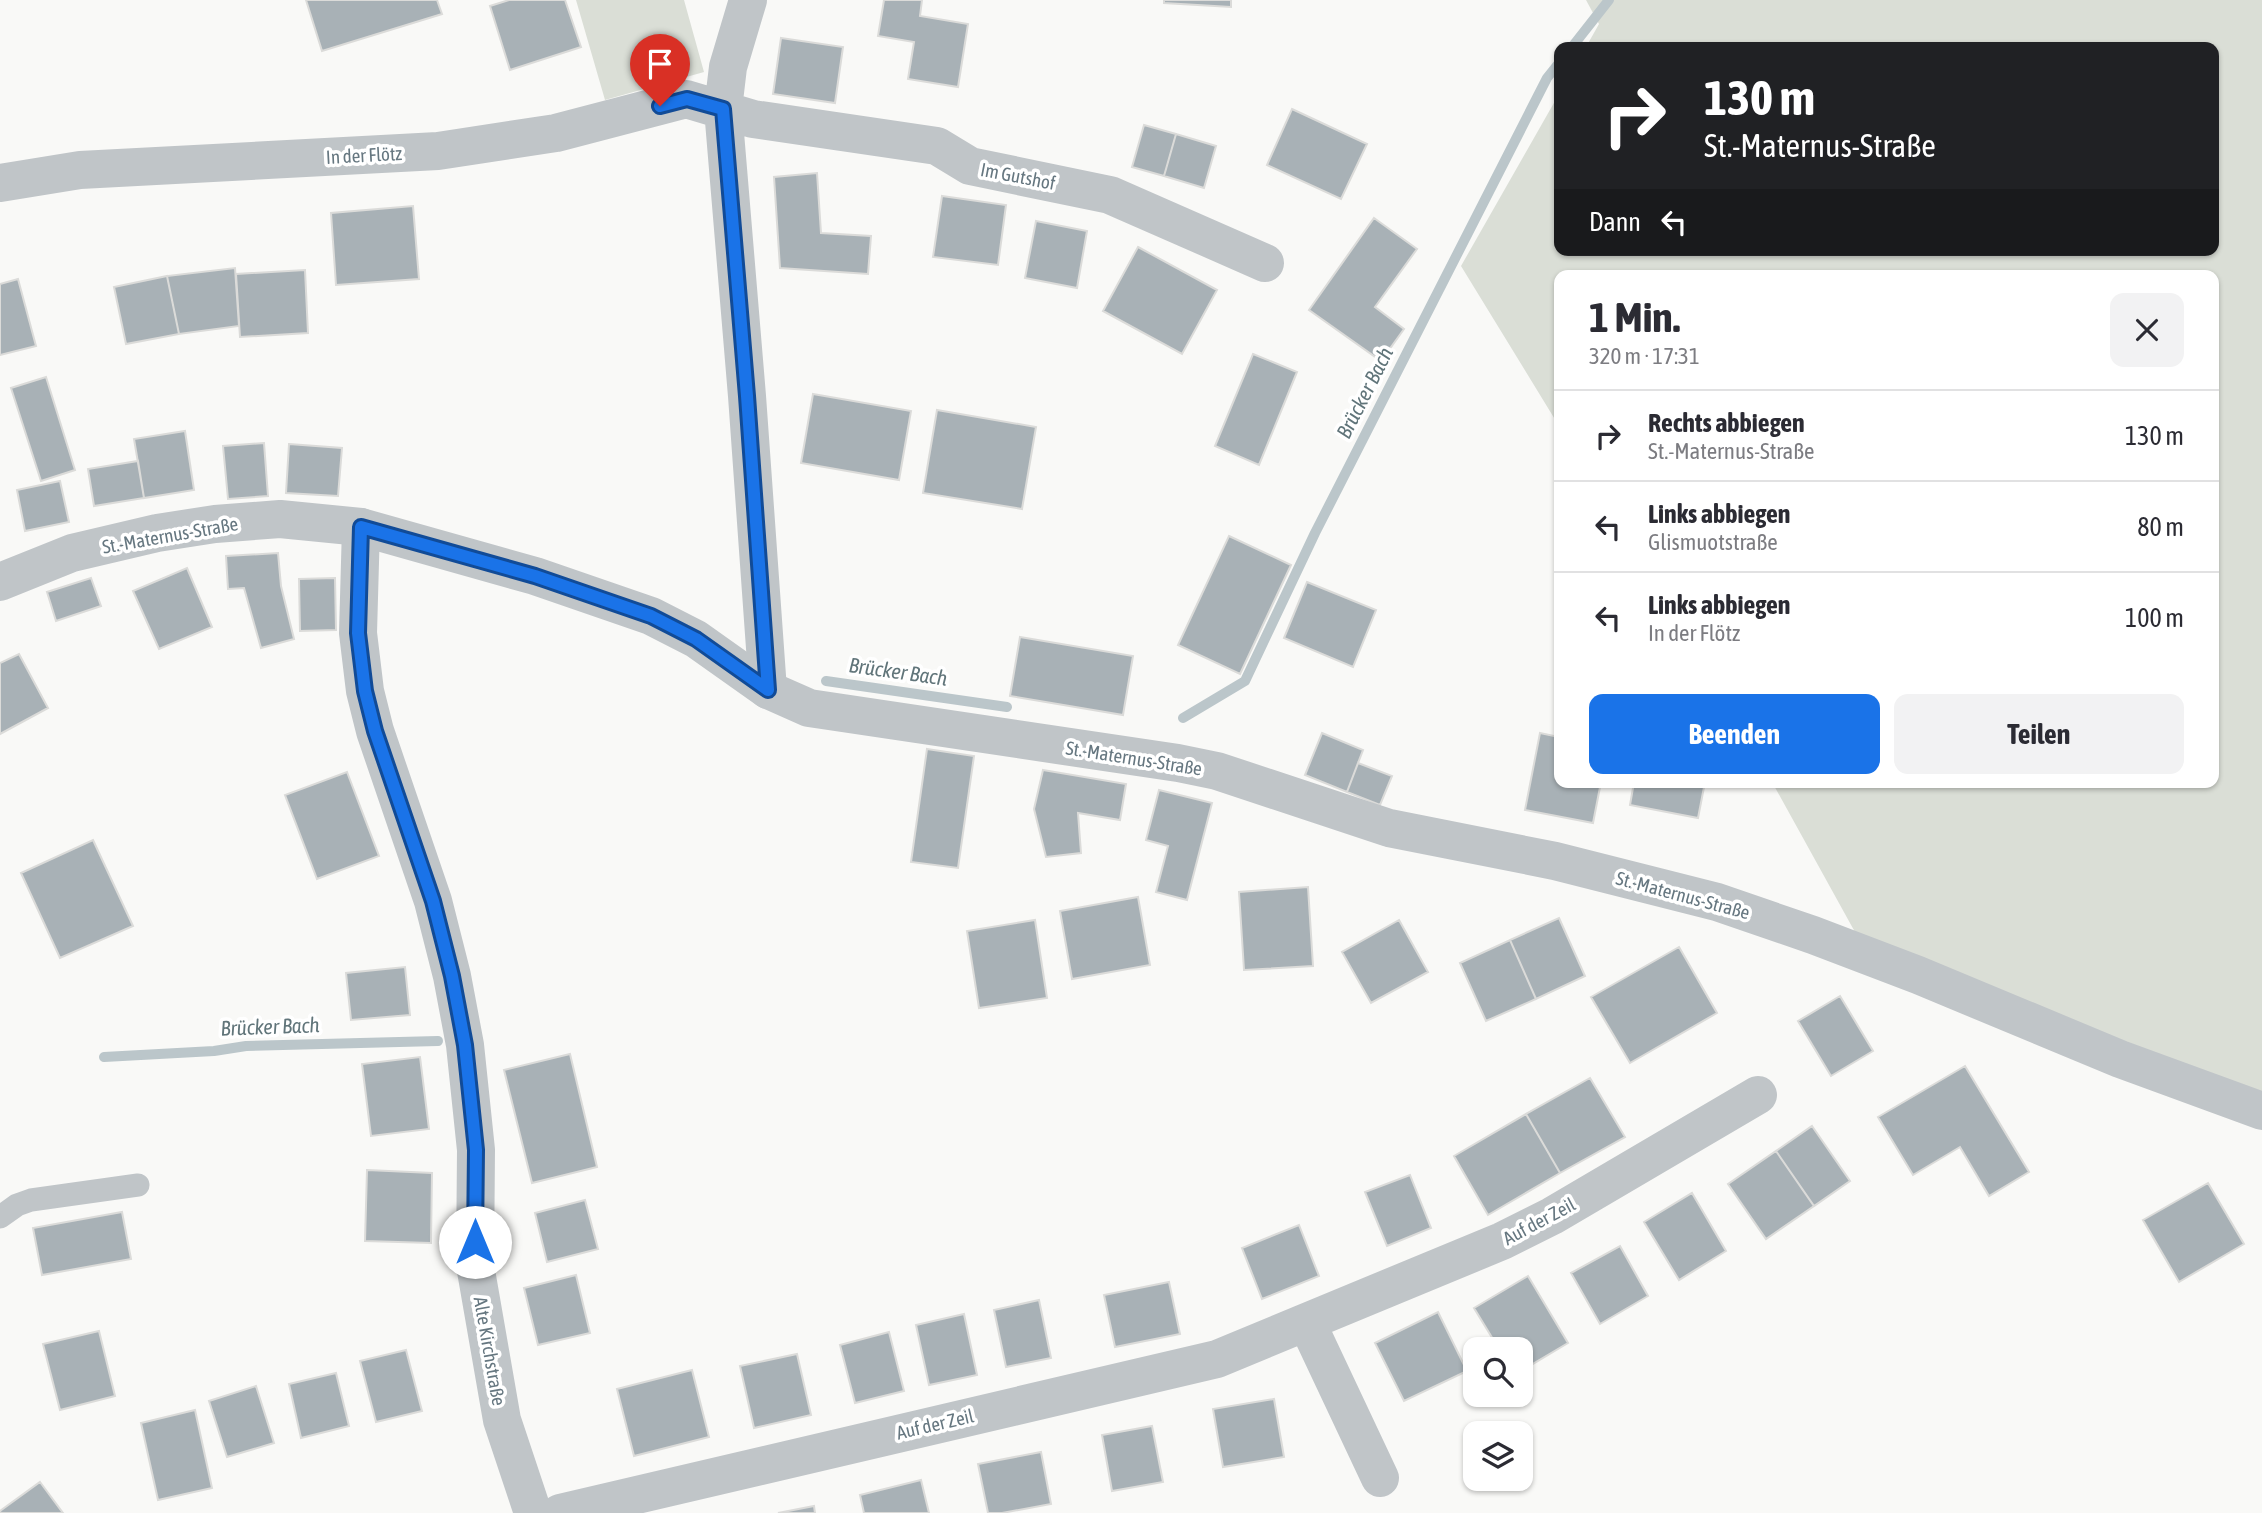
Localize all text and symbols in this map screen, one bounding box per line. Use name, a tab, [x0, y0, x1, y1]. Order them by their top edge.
pin	[630, 34, 690, 106]
icon: arrive	[641, 45, 679, 83]
text: 130 m	[1704, 69, 1815, 125]
icon: right	[1589, 70, 1680, 161]
text: St.-Maternus-Straße	[1704, 127, 1936, 164]
street label: In der Flötz	[325, 142, 403, 168]
street label: Im Gutshof	[979, 158, 1057, 194]
icon: left	[1655, 203, 1693, 241]
text: Dann	[1589, 207, 1641, 237]
text: 1 Min.	[1589, 293, 1680, 341]
button: close	[2110, 293, 2184, 367]
water label: Brücker Bach	[1331, 343, 1397, 442]
text: 320 m · 17:31	[1589, 343, 1700, 369]
text: Rechts abbiegen	[1648, 408, 1805, 438]
icon: right	[1589, 417, 1627, 455]
text: 130 m	[2125, 421, 2184, 451]
text: St.-Maternus-Straße	[1648, 438, 1815, 464]
text: Links abbiegen	[1648, 499, 1790, 529]
icon: left	[1589, 508, 1627, 546]
street label: St.-Maternus-Straße	[100, 512, 240, 558]
text: 80 m	[2137, 512, 2184, 542]
text: Glismuotstraße	[1648, 529, 1778, 555]
text: Links abbiegen	[1648, 590, 1790, 620]
icon: left	[1589, 599, 1627, 637]
text: 100 m	[2125, 603, 2184, 633]
text: In der Flötz	[1648, 620, 1740, 646]
water label: Brücker Bach	[847, 652, 949, 690]
button: Beenden	[1589, 694, 1880, 774]
button: Teilen	[1894, 694, 2184, 774]
street label: St.-Maternus-Straße	[1064, 736, 1204, 780]
street label: St.-Maternus-Straße	[1614, 867, 1752, 923]
water label: Brücker Bach	[220, 1012, 320, 1040]
street label: Auf der Zeil	[1499, 1193, 1579, 1249]
position arrow	[438, 1205, 512, 1279]
street label: Alte Kirchstraße	[470, 1295, 510, 1407]
map controls	[1463, 1337, 1533, 1491]
button: search	[1463, 1337, 1533, 1407]
street label: Auf der Zeil	[894, 1404, 976, 1444]
button: layers	[1463, 1421, 1533, 1491]

